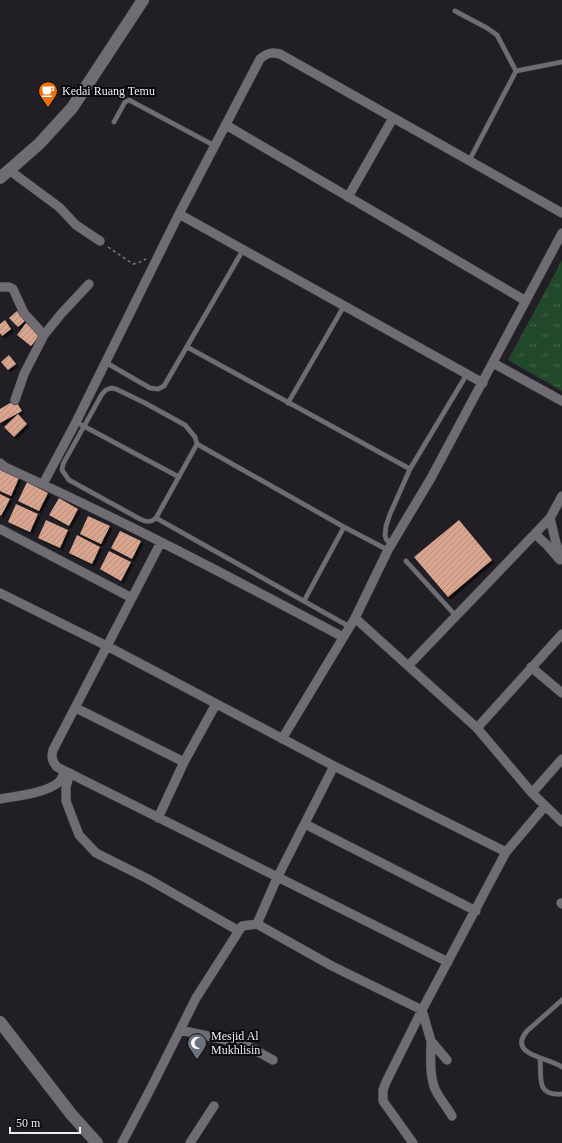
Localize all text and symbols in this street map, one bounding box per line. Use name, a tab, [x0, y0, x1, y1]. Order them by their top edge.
cafe icon: Kedai Ruang Temu	[37, 80, 59, 108]
place label: Kedai Ruang Temu	[62, 84, 155, 98]
place label: Mesjid Al Mukhlisin	[211, 1029, 260, 1057]
mosque icon: Mesjid Al Mukhlisin	[186, 1032, 208, 1060]
scale bar	[10, 1109, 80, 1135]
text: 50 m	[16, 1116, 41, 1130]

